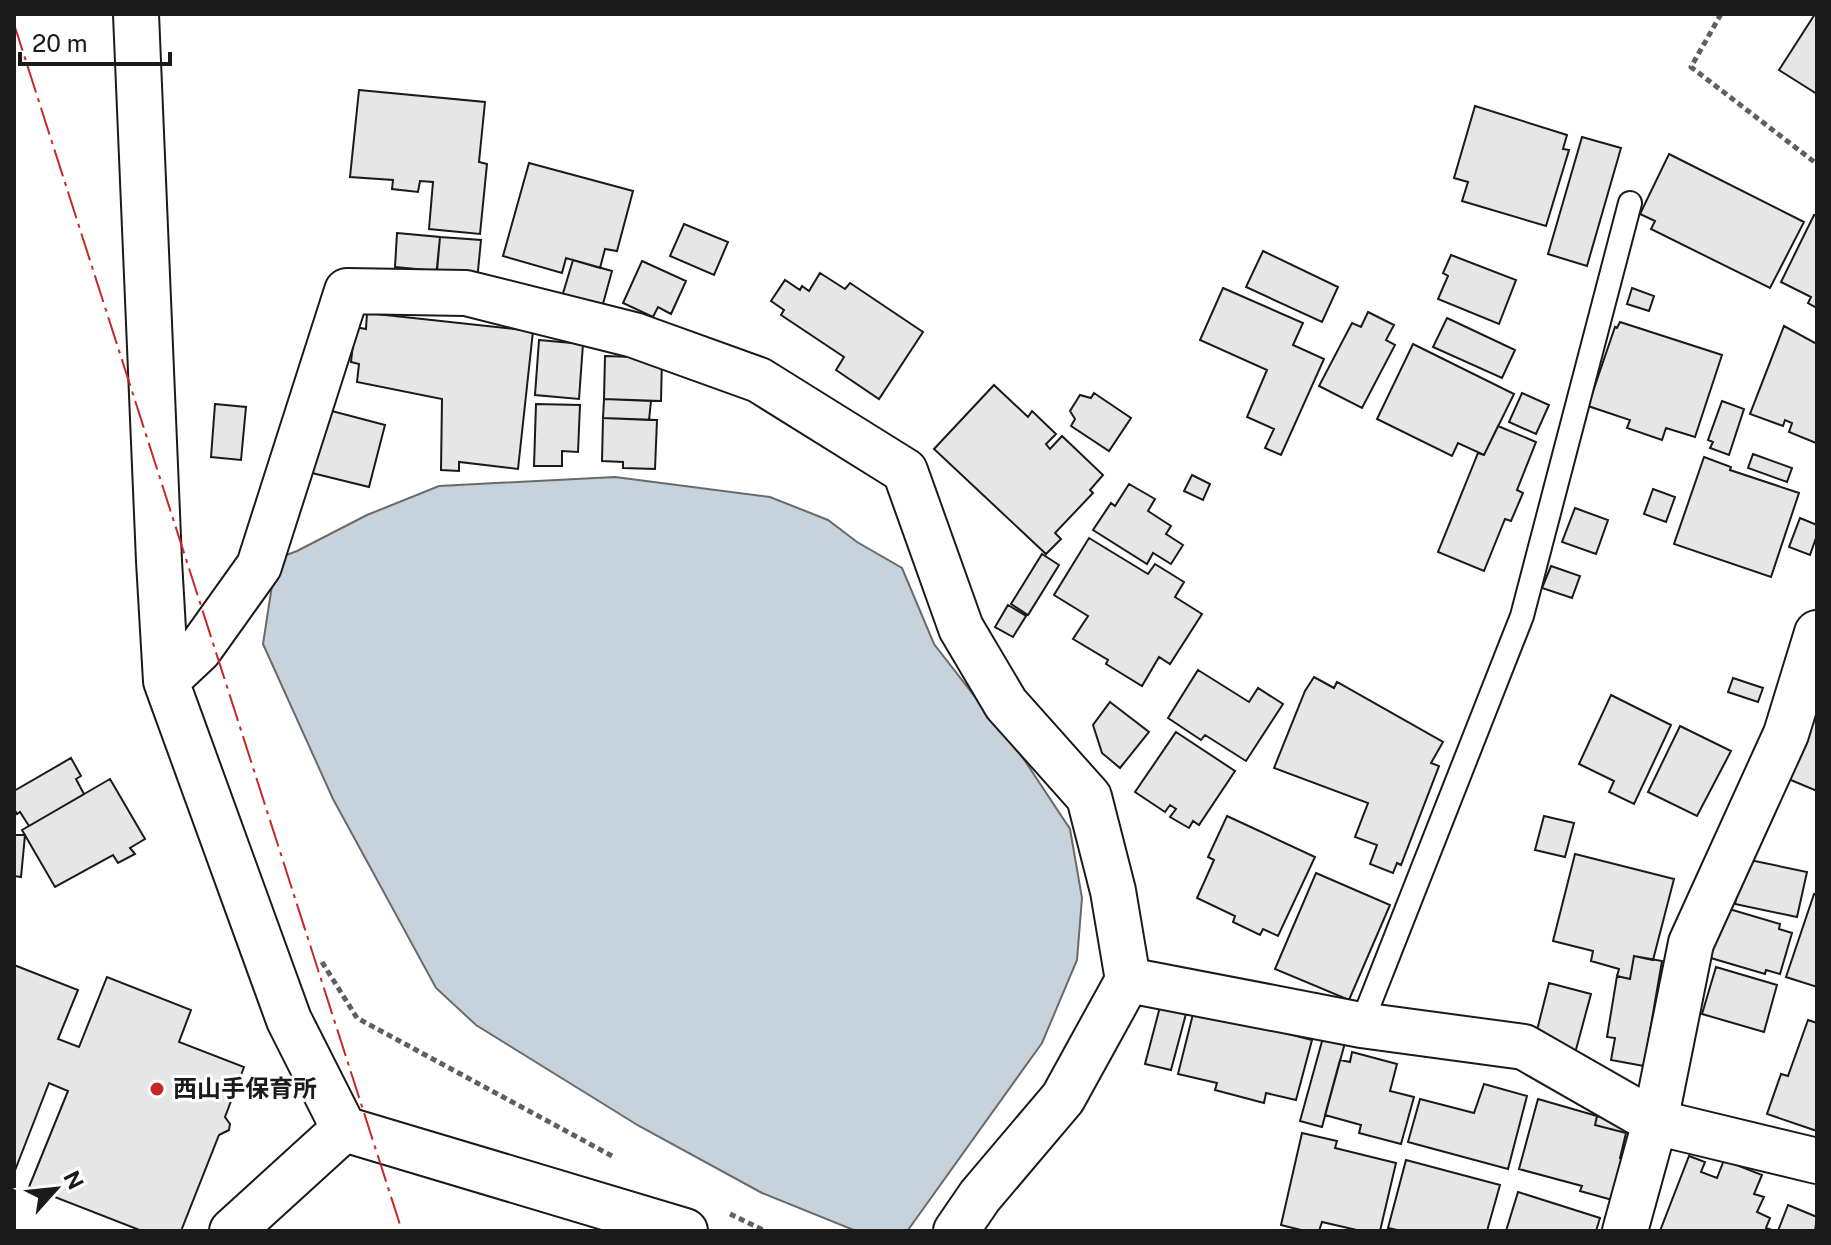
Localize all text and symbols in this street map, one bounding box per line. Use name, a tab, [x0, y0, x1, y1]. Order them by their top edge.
scale bar	[20, 16, 170, 66]
text: 20 m	[32, 29, 88, 57]
place label: 西山手保育所	[173, 1074, 317, 1102]
marker: 西山手保育所	[148, 1080, 166, 1098]
north arrow	[16, 1149, 96, 1229]
text: N	[58, 1166, 89, 1193]

